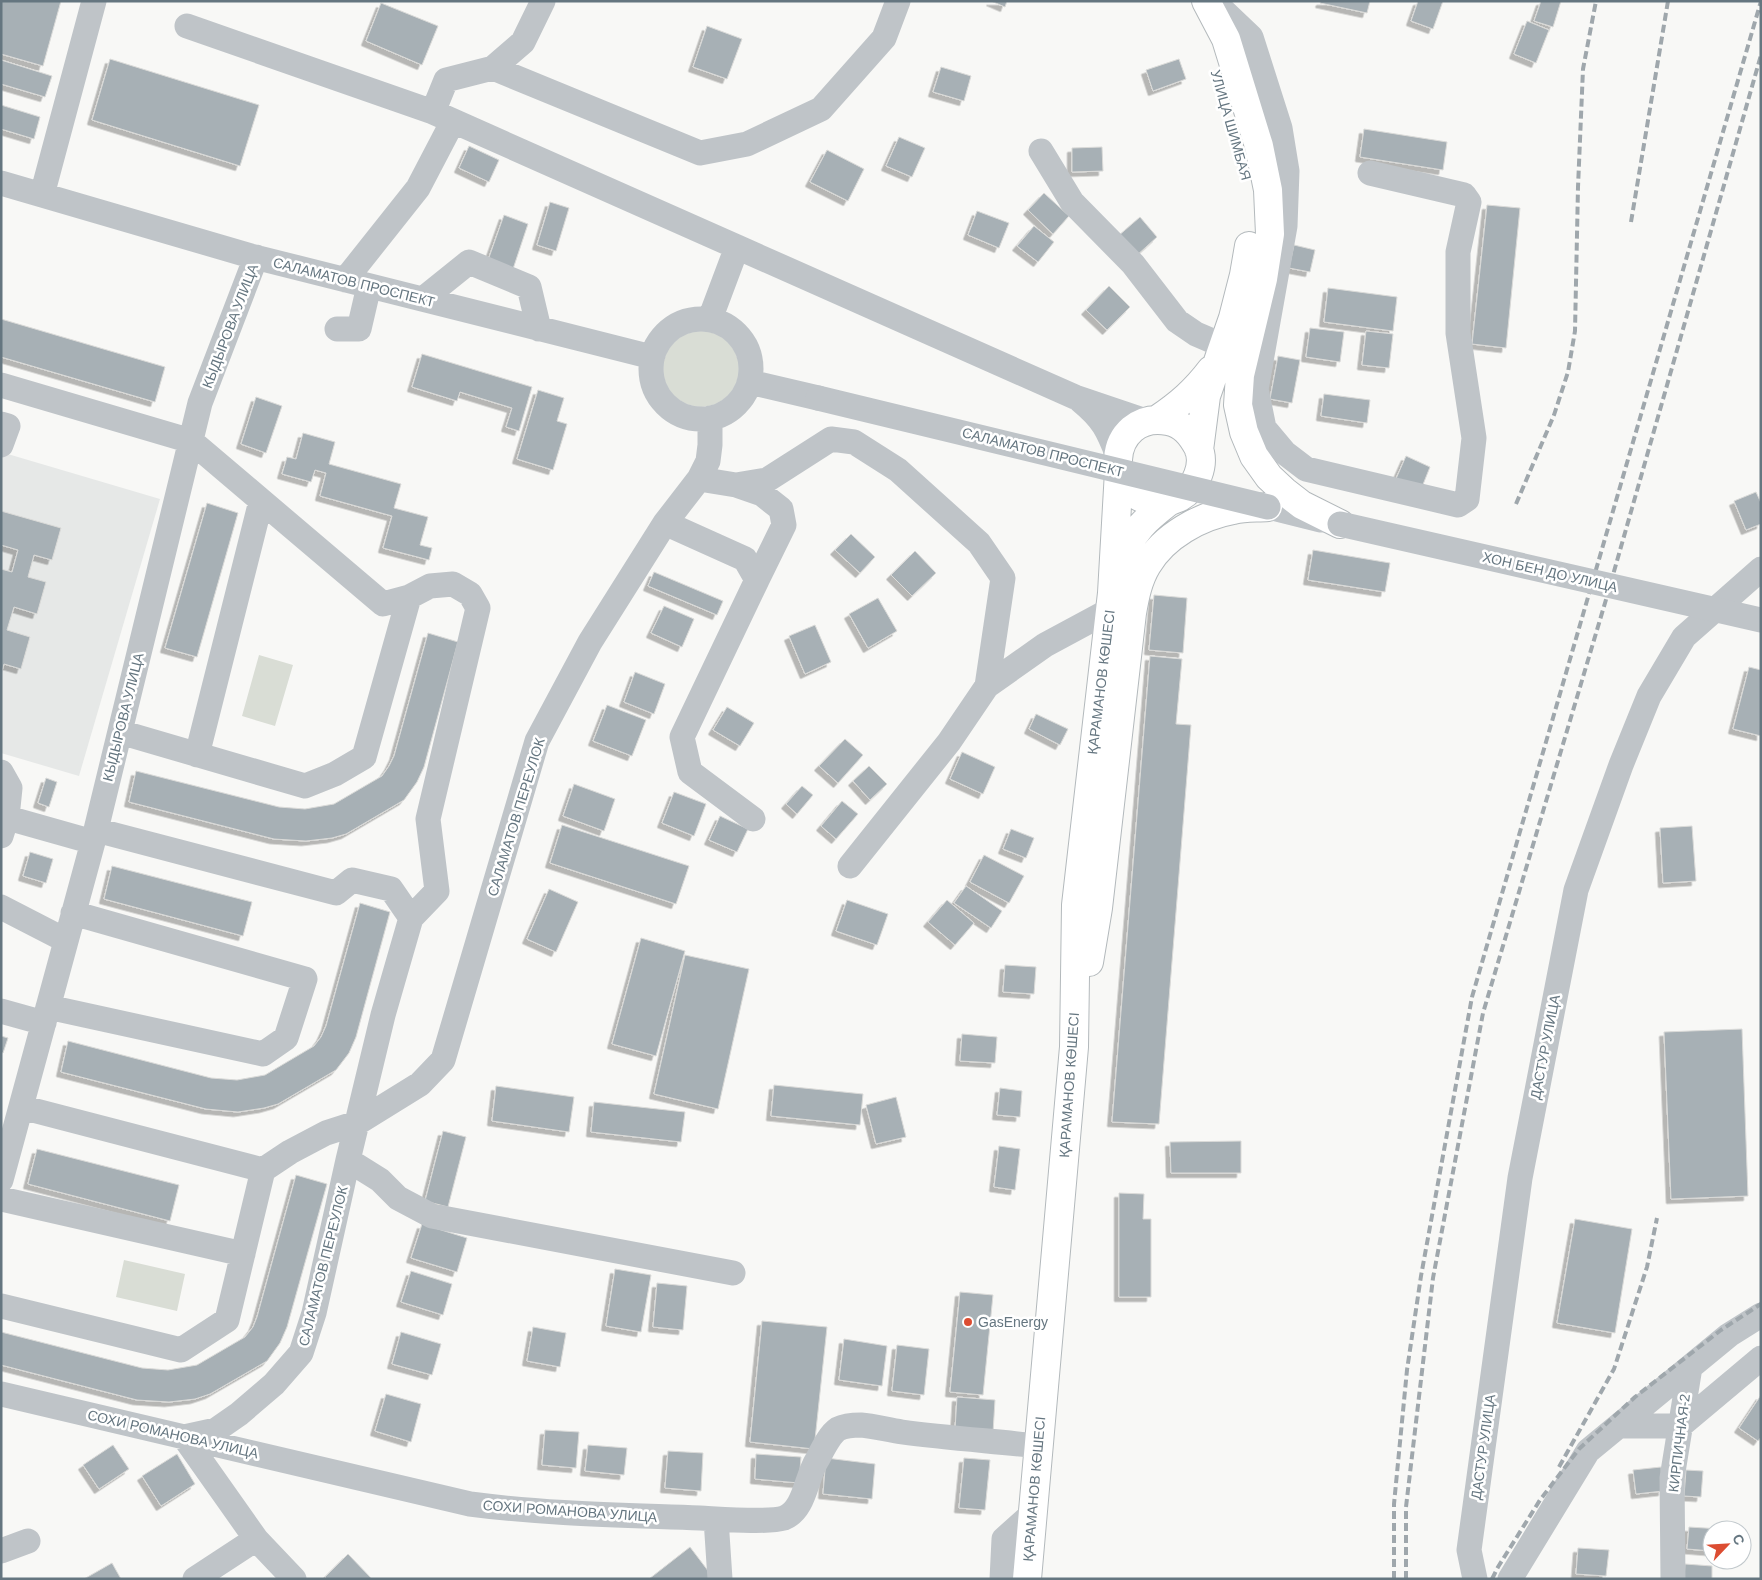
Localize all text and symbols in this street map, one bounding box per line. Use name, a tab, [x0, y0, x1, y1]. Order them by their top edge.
street label: УЛИЦА ШИМБАЯ	[1208, 68, 1254, 182]
street label: САЛАМАТОВ ПРОСПЕКТ	[271, 254, 437, 310]
street label: КЫДЫРОВА УЛИЦА	[199, 261, 261, 390]
street label: САЛАМАТОВ ПРОСПЕКТ	[960, 424, 1126, 480]
street label: ХОН БЕН ДО УЛИЦА	[1481, 549, 1620, 595]
street label: ҚАРАМАНОВ КӨШЕСІ	[1084, 609, 1118, 755]
street label: КЫДЫРОВА УЛИЦА	[99, 650, 147, 783]
street label: САЛАМАТОВ ПЕРЕУЛОК	[484, 735, 548, 898]
street label: ДАСТУР УЛИЦА	[1527, 993, 1563, 1101]
street label: ҚАРАМАНОВ КӨШЕСІ	[1056, 1012, 1082, 1158]
street label: САЛАМАТОВ ПЕРЕУЛОК	[295, 1183, 351, 1348]
place label: GasEnergy	[978, 1314, 1048, 1330]
marker: GasEnergy	[962, 1316, 974, 1328]
street label: ДАСТУР УЛИЦА	[1468, 1393, 1498, 1501]
street label: КИРПИЧНАЯ-2	[1665, 1393, 1693, 1493]
street label: СОХИ РОМАНОВА УЛИЦА	[86, 1407, 261, 1462]
street label: ҚАРАМАНОВ КӨШЕСІ	[1020, 1416, 1048, 1562]
street label: СОХИ РОМАНОВА УЛИЦА	[482, 1497, 658, 1525]
north arrow	[1702, 1520, 1752, 1570]
text: С	[1729, 1532, 1748, 1547]

